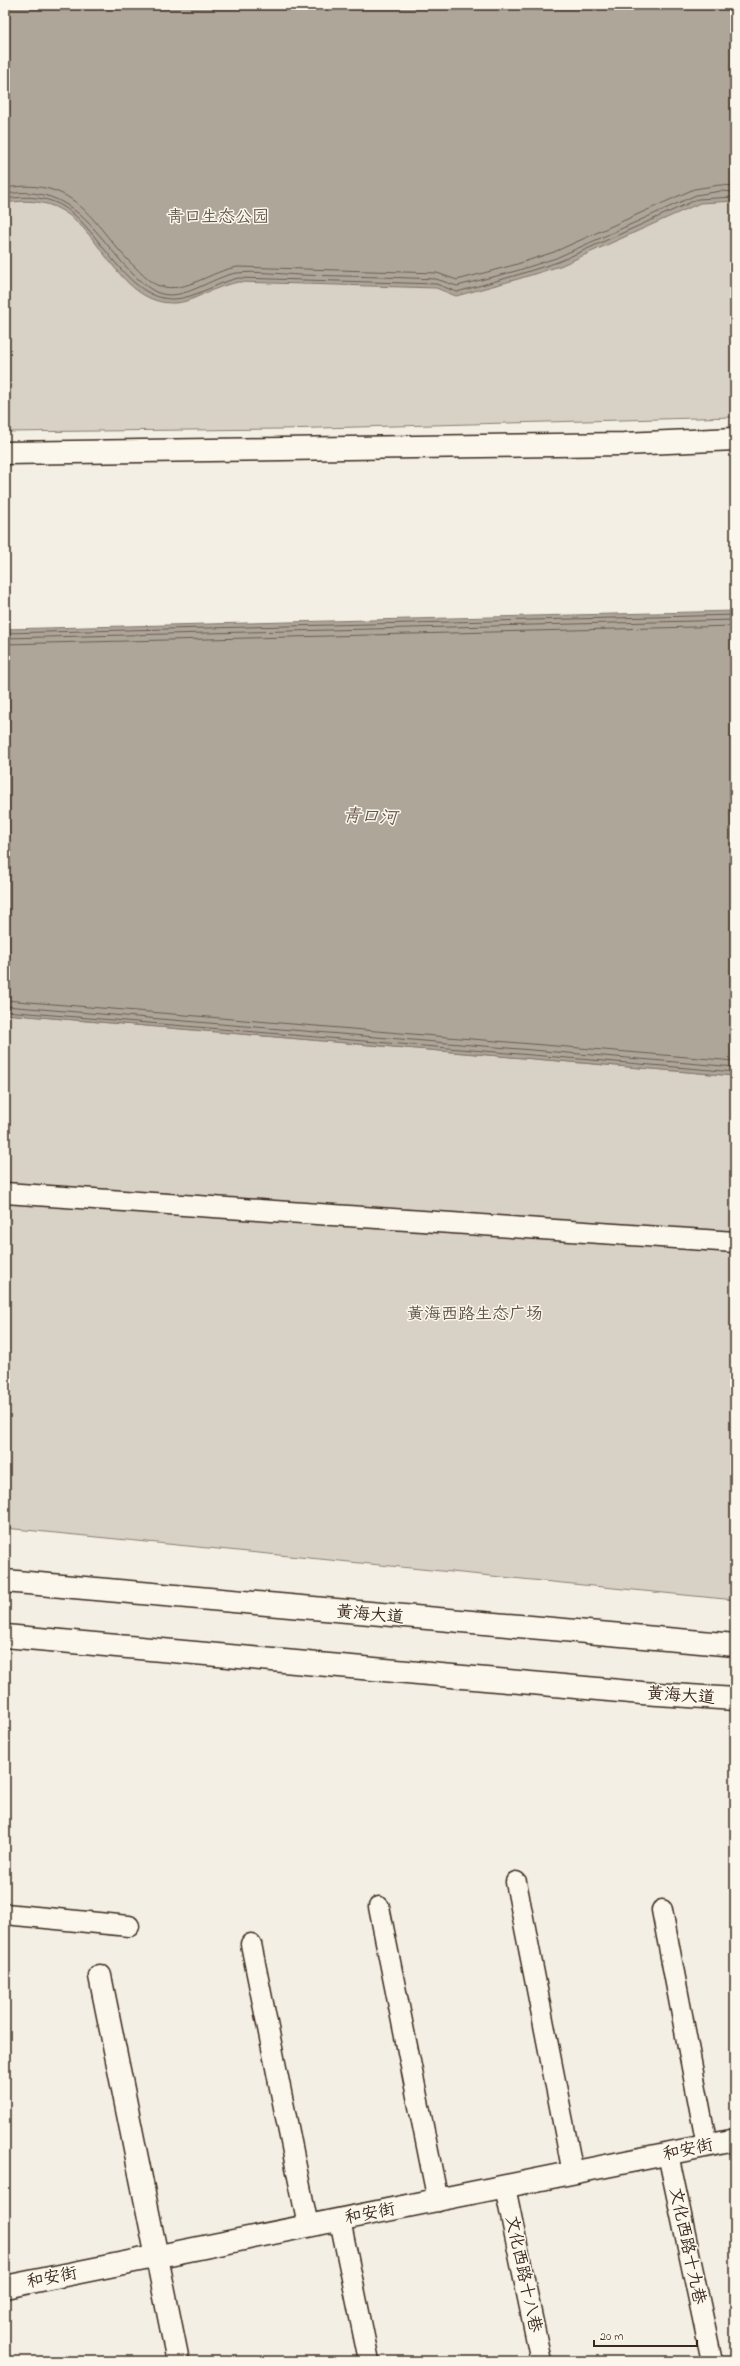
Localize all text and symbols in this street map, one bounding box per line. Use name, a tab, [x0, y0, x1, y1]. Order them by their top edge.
park label: 青口生态公园	[167, 205, 269, 230]
water label: 青口河	[342, 804, 401, 833]
park label: 黄海西路生态广场	[407, 1302, 543, 1327]
street label: 黄海大道	[335, 1600, 405, 1630]
street label: 黄海大道	[646, 1681, 716, 1711]
street label: 和安街	[660, 2132, 716, 2168]
street label: 文化西路十九巷	[662, 2185, 712, 2308]
street label: 和安街	[343, 2197, 397, 2231]
street label: 文化西路十八巷	[498, 2213, 548, 2336]
street label: 和安街	[25, 2261, 79, 2295]
scale bar	[594, 2322, 697, 2348]
text: 20 m	[600, 2328, 623, 2346]

